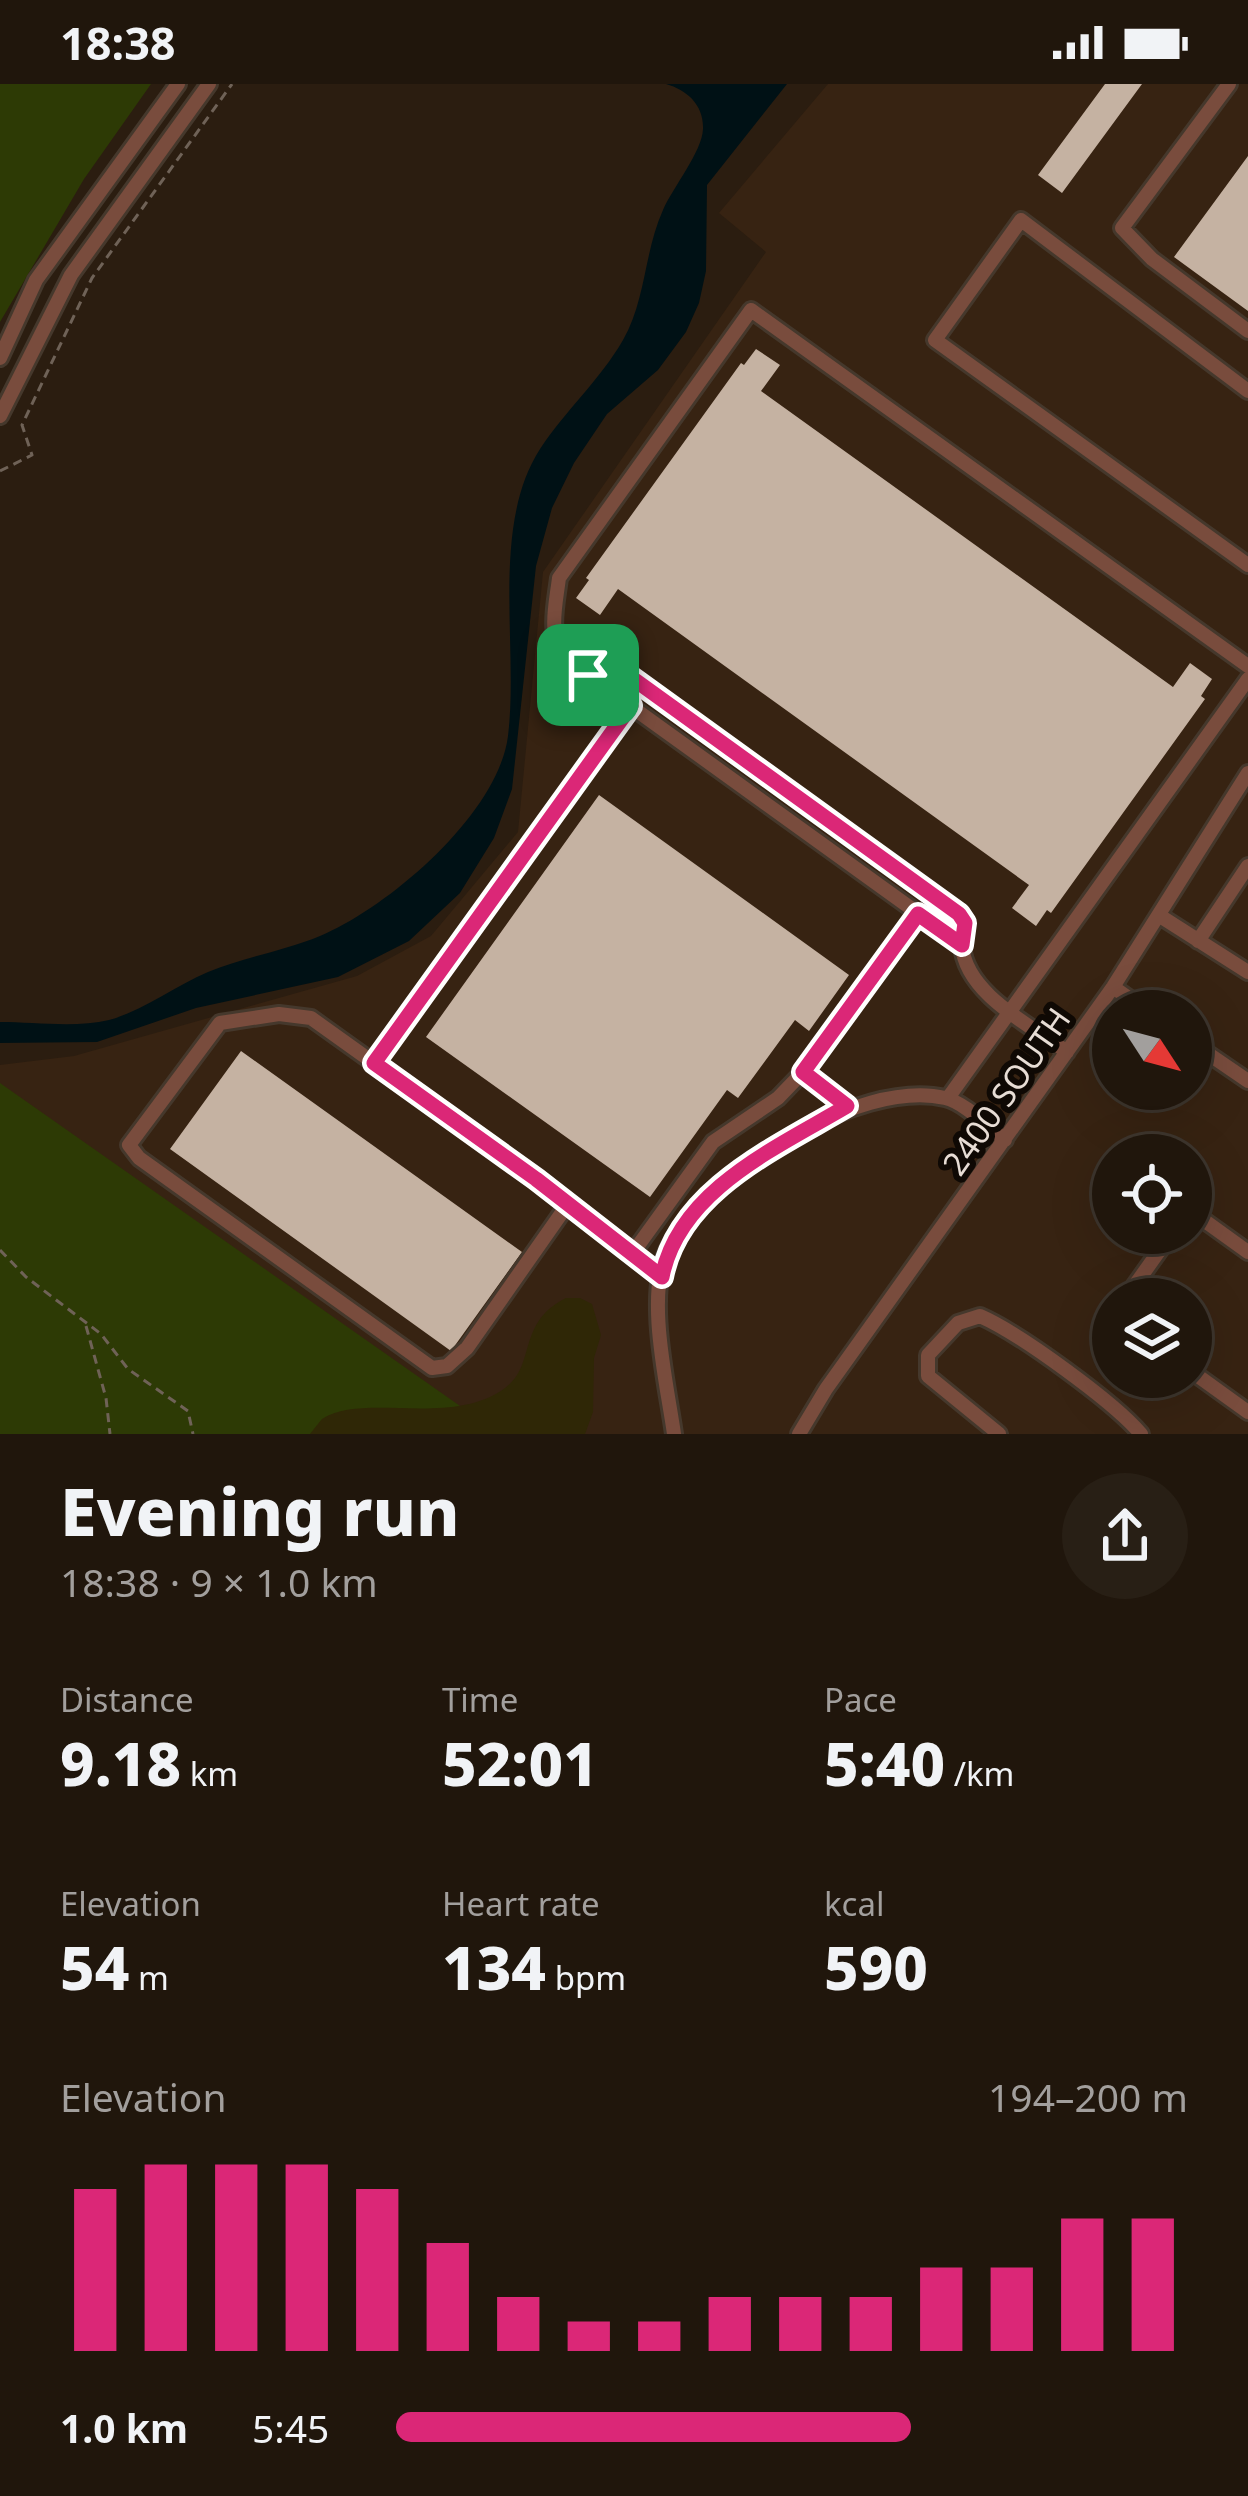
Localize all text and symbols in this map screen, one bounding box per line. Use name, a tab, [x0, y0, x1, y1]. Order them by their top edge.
text: 18:38	[60, 12, 176, 73]
pin	[537, 624, 639, 726]
icon: arrive	[555, 642, 621, 708]
north arrow	[1092, 990, 1212, 1110]
map controls	[1092, 990, 1212, 1398]
street label: 2400 SOUTH	[932, 998, 1080, 1184]
button: locate	[1092, 1134, 1212, 1254]
button: layers	[1092, 1278, 1212, 1398]
text: Evening run	[60, 1465, 459, 1555]
button: share	[1062, 1473, 1188, 1599]
text: 18:38 · 9 × 1.0 km	[60, 1555, 378, 1608]
text: Distance	[60, 1677, 194, 1722]
text: Time	[442, 1677, 518, 1722]
text: Pace	[824, 1677, 897, 1722]
text: 9.18	[60, 1722, 181, 1804]
text: 52:01	[442, 1722, 598, 1804]
text: 5:40	[824, 1722, 945, 1804]
text: km	[181, 1751, 238, 1796]
text: /km	[945, 1751, 1014, 1796]
text: Elevation	[60, 1881, 201, 1926]
text: Heart rate	[442, 1881, 600, 1926]
text: kcal	[824, 1881, 885, 1926]
text: 54	[60, 1926, 129, 2008]
text: 134	[442, 1926, 546, 2008]
text: 590	[824, 1926, 928, 2008]
text: m	[129, 1955, 169, 2000]
text: bpm	[546, 1955, 626, 2000]
text: Elevation	[60, 2070, 227, 2123]
text: 194–200 m	[988, 2070, 1188, 2123]
text: 1.0 km	[60, 2401, 188, 2454]
text: 5:45	[252, 2401, 329, 2454]

